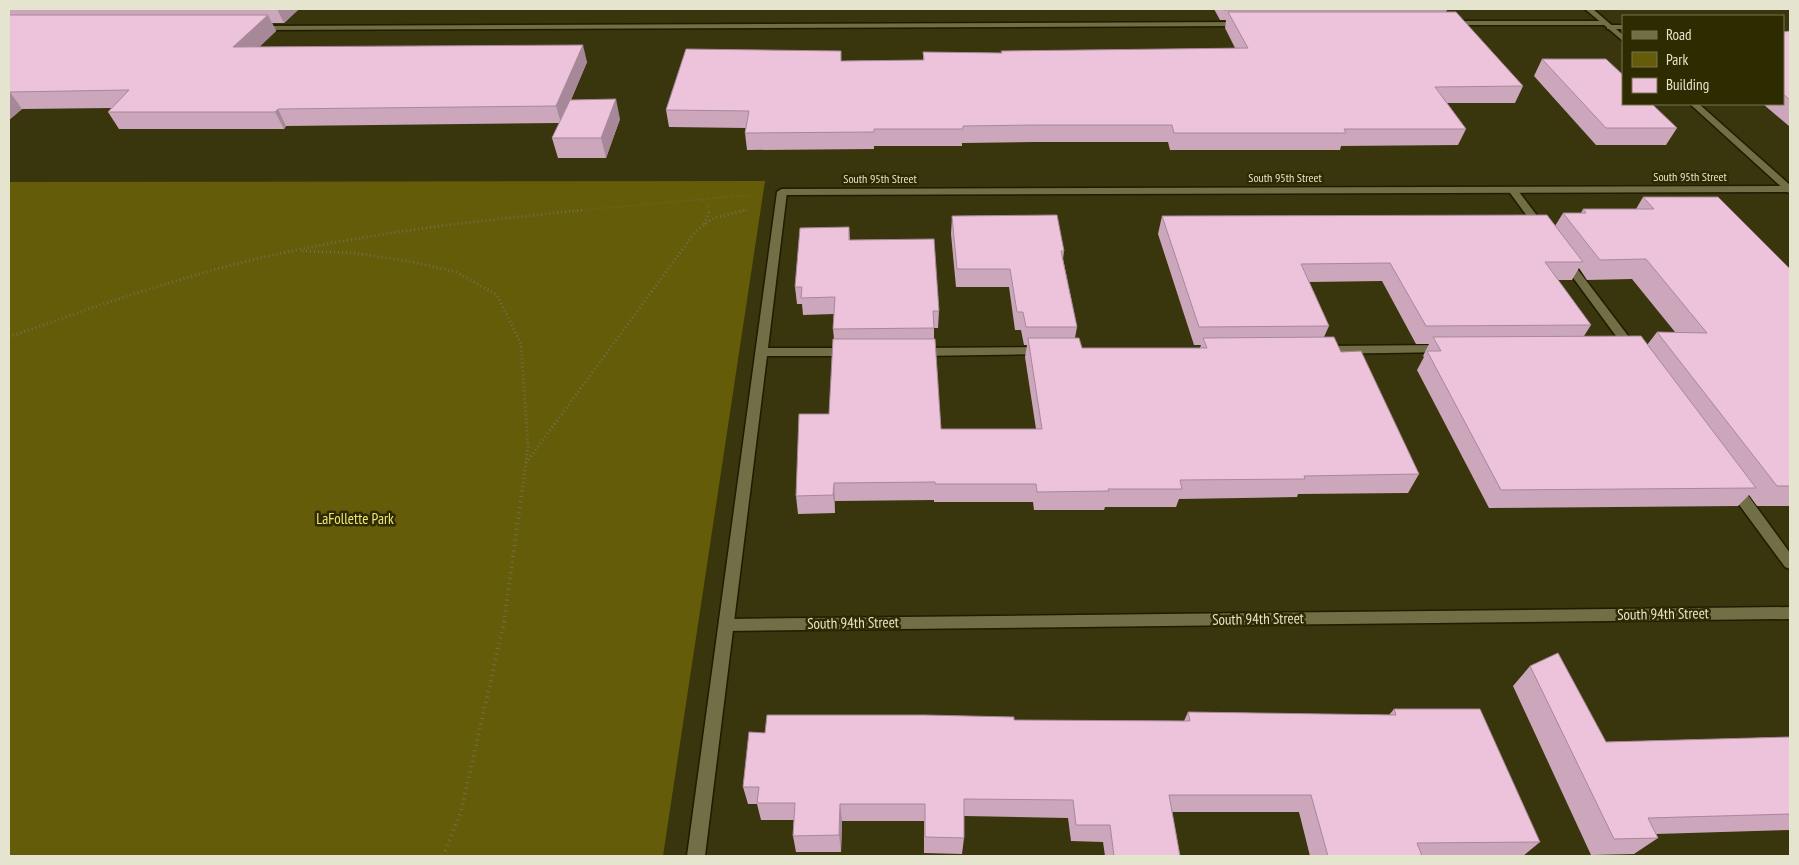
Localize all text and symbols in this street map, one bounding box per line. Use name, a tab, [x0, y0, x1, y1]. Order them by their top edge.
legend	[1622, 15, 1784, 105]
text: Road	[1666, 25, 1692, 44]
text: Park	[1666, 50, 1688, 69]
text: Building	[1666, 75, 1709, 94]
street label: South 95th Street	[1653, 169, 1727, 184]
street label: South 95th Street	[1248, 170, 1322, 185]
street label: South 95th Street	[843, 171, 917, 186]
park label: LaFollette Park	[316, 509, 394, 528]
street label: South 94th Street	[1617, 603, 1709, 624]
street label: South 94th Street	[1212, 608, 1304, 629]
street label: South 94th Street	[807, 612, 899, 633]

